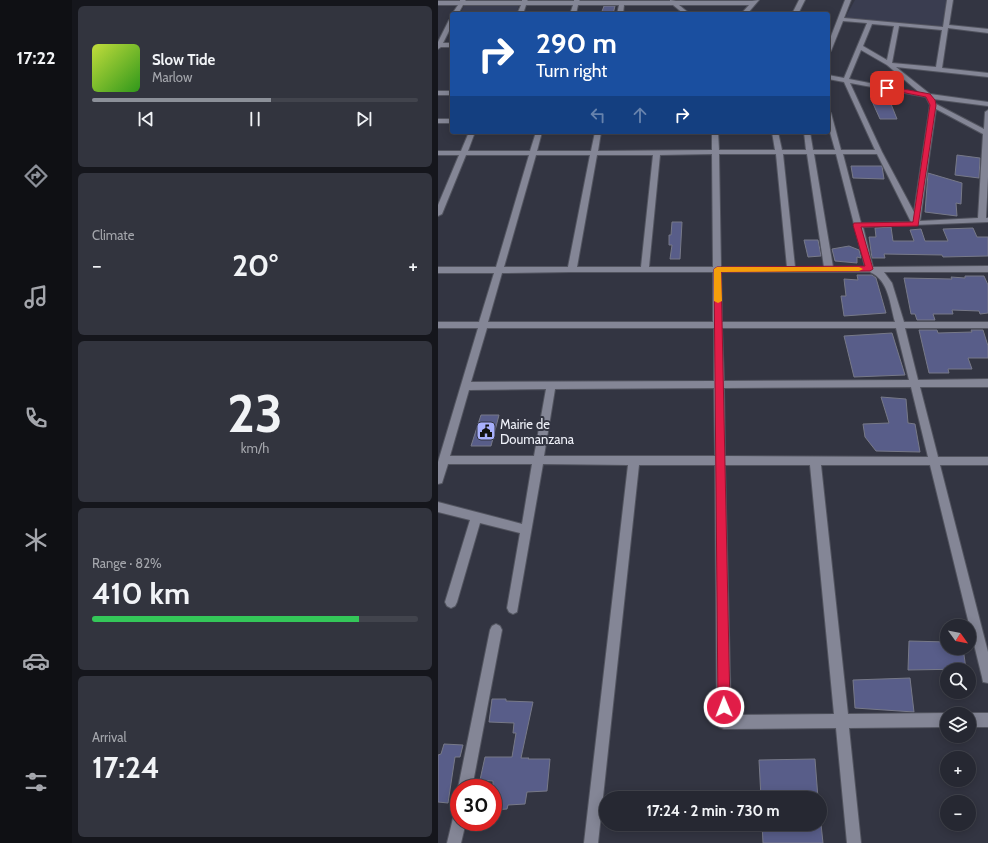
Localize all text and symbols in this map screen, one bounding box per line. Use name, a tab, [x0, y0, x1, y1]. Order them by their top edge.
text: 290 m	[536, 26, 617, 60]
icon: right	[470, 28, 522, 80]
text: 17:22	[17, 47, 55, 69]
text: Slow Tide	[152, 51, 215, 69]
text: Turn right	[536, 60, 607, 82]
text: Marlow	[152, 69, 192, 85]
pin	[870, 71, 904, 105]
icon: arrive	[876, 77, 898, 99]
icon: left	[587, 104, 609, 126]
icon: ahead	[629, 104, 651, 126]
icon: right	[671, 104, 693, 126]
icon: previous	[135, 108, 157, 130]
icon: pause	[244, 108, 266, 130]
icon: next	[353, 108, 375, 130]
icon: directions	[22, 162, 50, 190]
text: Climate	[92, 227, 134, 243]
text: 20°	[232, 247, 278, 284]
text: −	[92, 252, 102, 279]
text: +	[408, 252, 418, 279]
icon: music	[22, 283, 50, 311]
text: 23	[227, 382, 283, 445]
icon: phone	[22, 404, 50, 432]
place label: Mairie de Doumanzana	[500, 416, 575, 447]
public building icon: Mairie de Doumanzana	[475, 420, 497, 442]
text: km/h	[241, 440, 269, 456]
icon: climate	[22, 526, 50, 554]
text: Range · 82%	[92, 555, 162, 571]
text: 410 km	[92, 575, 190, 612]
north arrow	[940, 619, 976, 655]
map controls	[940, 619, 976, 831]
icon: car	[22, 647, 50, 675]
button: search	[940, 663, 976, 699]
position arrow	[703, 686, 745, 728]
button: layers	[940, 707, 976, 743]
text: Arrival	[92, 729, 127, 745]
text: 17:24	[92, 749, 160, 786]
button: +	[940, 751, 976, 787]
icon: filters	[22, 768, 50, 796]
speed limit sign: 30	[450, 779, 502, 831]
button: −	[940, 795, 976, 831]
text: 17:24 · 2 min · 730 m	[646, 802, 780, 820]

